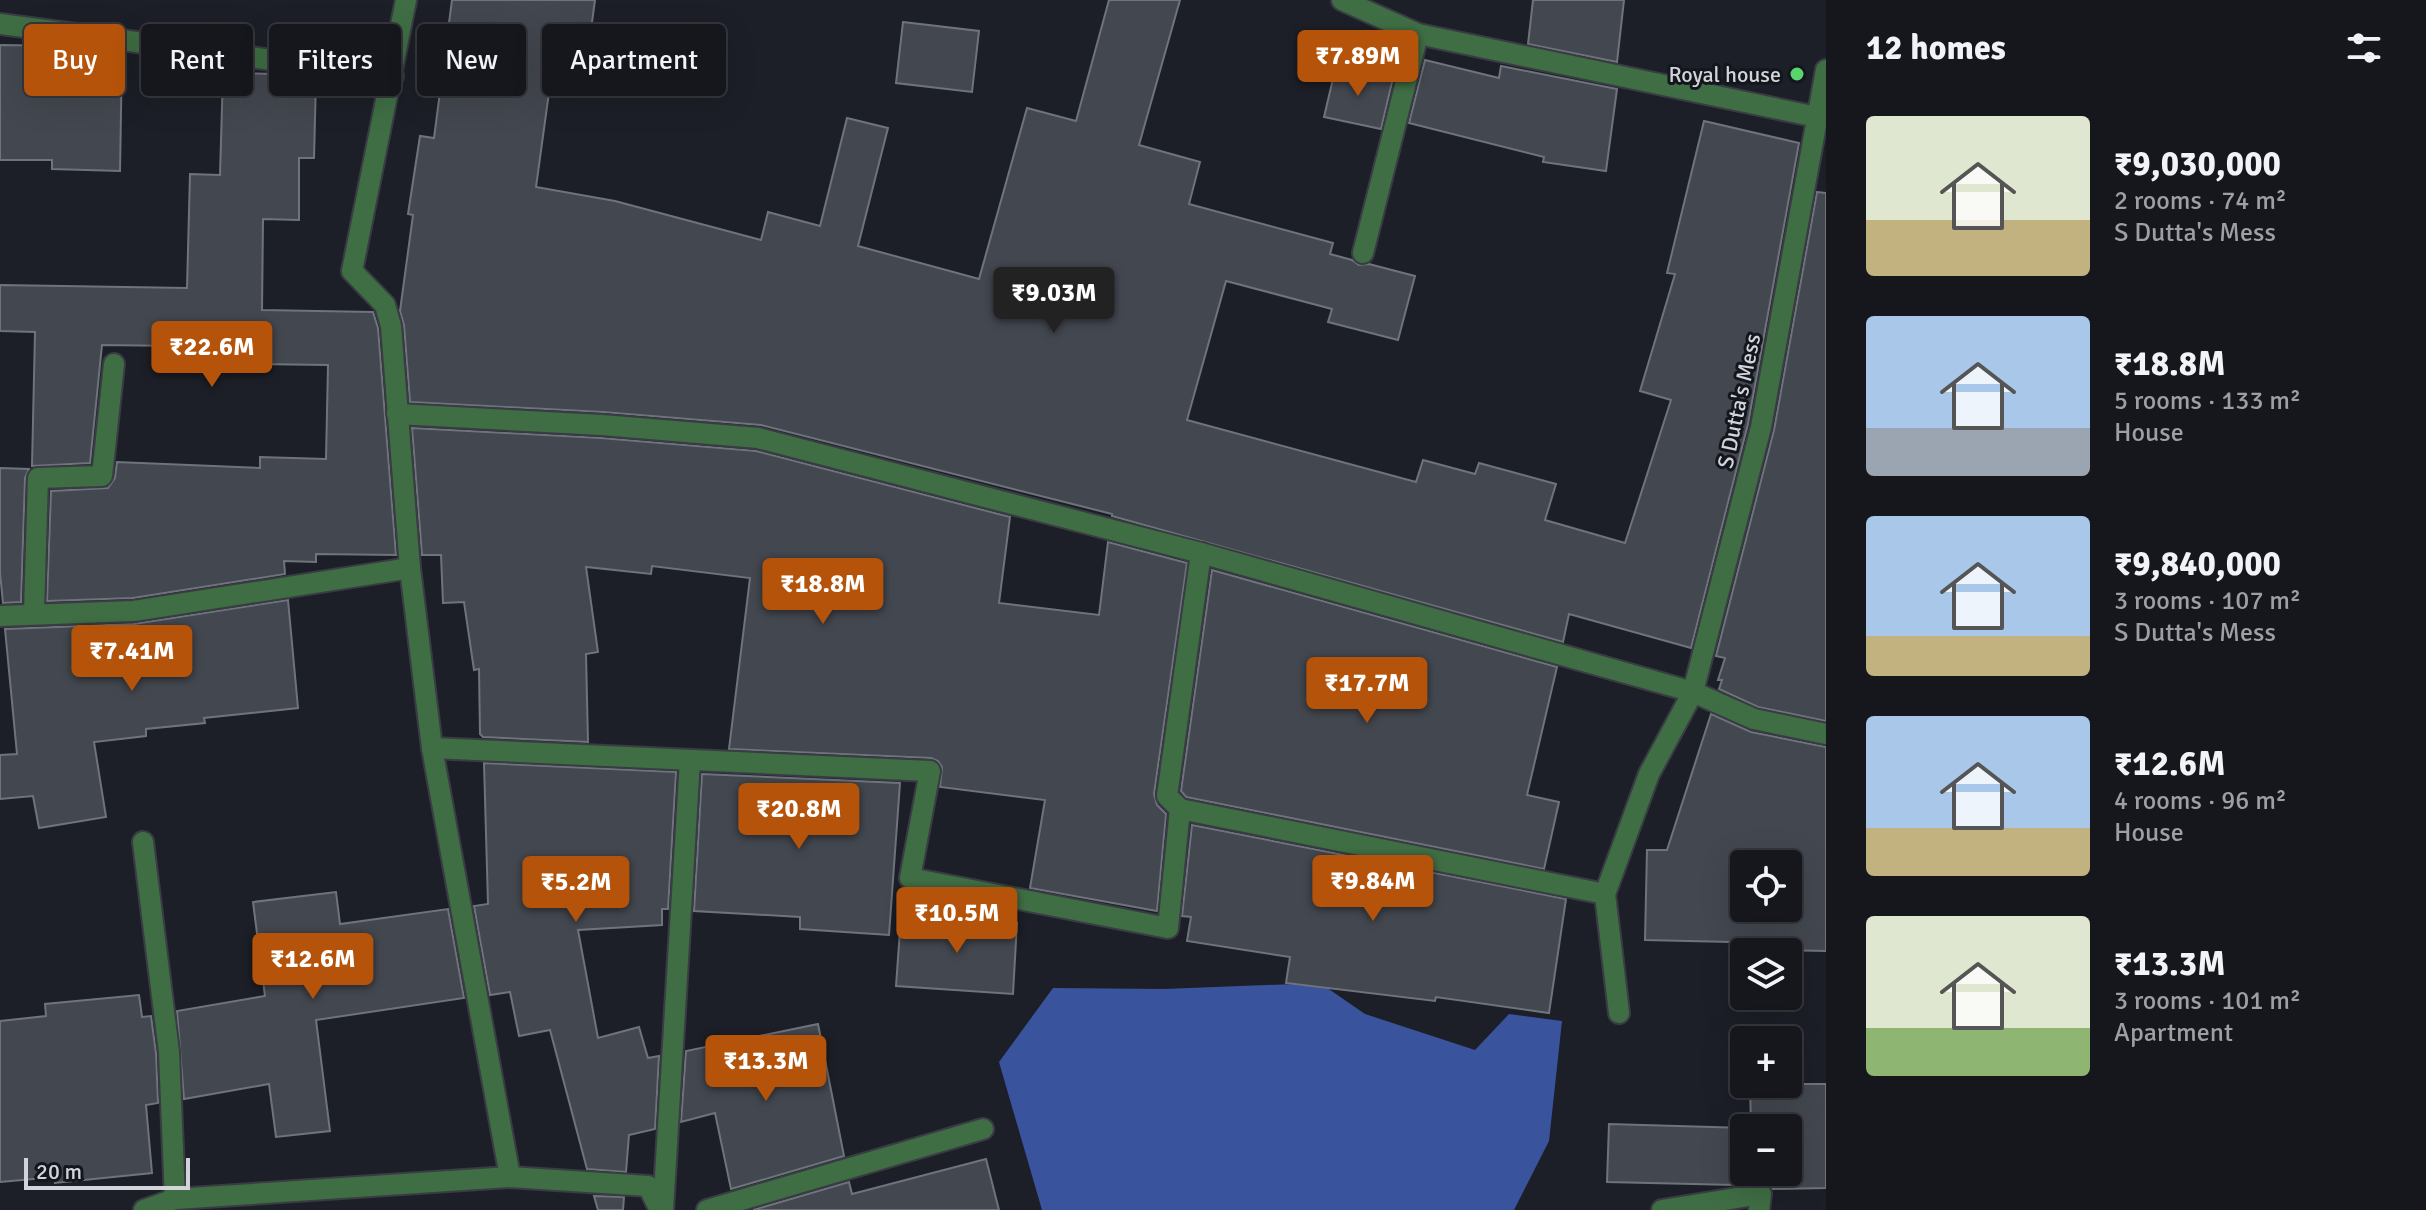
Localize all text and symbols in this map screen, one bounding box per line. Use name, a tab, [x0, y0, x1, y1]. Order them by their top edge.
chip: Buy	[24, 24, 125, 96]
chip: Rent	[141, 24, 253, 96]
chip: Filters	[269, 24, 401, 96]
chip: New	[417, 24, 526, 96]
chip: Apartment	[542, 24, 726, 96]
icon: filters	[2342, 26, 2386, 70]
text: 12 homes	[1866, 27, 2006, 69]
pin: ₹7.89M	[1293, 30, 1423, 98]
text: ₹7.89M	[1315, 40, 1401, 72]
place label: Royal house	[1668, 61, 1781, 88]
marker: Royal house	[1788, 65, 1806, 83]
text: ₹9,030,000	[2114, 143, 2281, 185]
icon: home	[1930, 148, 2026, 244]
text: 2 rooms · 74 m²	[2114, 185, 2287, 217]
text: S Dutta's Mess	[2114, 217, 2276, 249]
pin: ₹9.03M	[989, 267, 1119, 335]
text: ₹9.03M	[1011, 277, 1097, 309]
pin: ₹22.6M	[147, 321, 277, 389]
text: ₹22.6M	[169, 331, 255, 363]
street label: S Dutta's Mess	[1712, 331, 1766, 471]
text: ₹18.8M	[2114, 343, 2226, 385]
icon: home	[1930, 348, 2026, 444]
text: 5 rooms · 133 m²	[2114, 385, 2301, 417]
text: House	[2114, 417, 2184, 449]
text: ₹9,840,000	[2114, 543, 2281, 585]
icon: home	[1930, 548, 2026, 644]
pin: ₹18.8M	[758, 558, 888, 626]
text: ₹18.8M	[780, 568, 866, 600]
text: 3 rooms · 107 m²	[2114, 585, 2301, 617]
text: S Dutta's Mess	[2114, 617, 2276, 649]
pin: ₹7.41M	[67, 625, 197, 693]
text: ₹7.41M	[89, 635, 175, 667]
pin: ₹17.7M	[1302, 657, 1432, 725]
text: ₹17.7M	[1324, 667, 1410, 699]
text: ₹12.6M	[2114, 743, 2226, 785]
icon: home	[1930, 748, 2026, 844]
pin: ₹20.8M	[734, 783, 864, 851]
text: 4 rooms · 96 m²	[2114, 785, 2287, 817]
text: ₹20.8M	[756, 793, 842, 825]
text: House	[2114, 817, 2184, 849]
map controls	[1730, 850, 1802, 1186]
button: locate	[1730, 850, 1802, 922]
pin: ₹9.84M	[1308, 855, 1438, 923]
pin: ₹5.2M	[520, 856, 632, 924]
text: ₹9.84M	[1330, 865, 1416, 897]
text: ₹5.2M	[540, 866, 612, 898]
pin: ₹10.5M	[892, 887, 1022, 955]
text: ₹10.5M	[914, 897, 1000, 929]
pin: ₹12.6M	[248, 933, 378, 1001]
button: layers	[1730, 938, 1802, 1010]
text: ₹12.6M	[270, 943, 356, 975]
text: ₹13.3M	[2114, 943, 2226, 985]
icon: home	[1930, 948, 2026, 1044]
text: 3 rooms · 101 m²	[2114, 985, 2301, 1017]
text: Apartment	[2114, 1017, 2233, 1049]
button: +	[1730, 1026, 1802, 1098]
pin: ₹13.3M	[701, 1035, 831, 1103]
text: ₹13.3M	[723, 1045, 809, 1077]
button: −	[1730, 1114, 1802, 1186]
scale bar	[24, 1154, 190, 1190]
text: 20 m	[36, 1158, 82, 1185]

